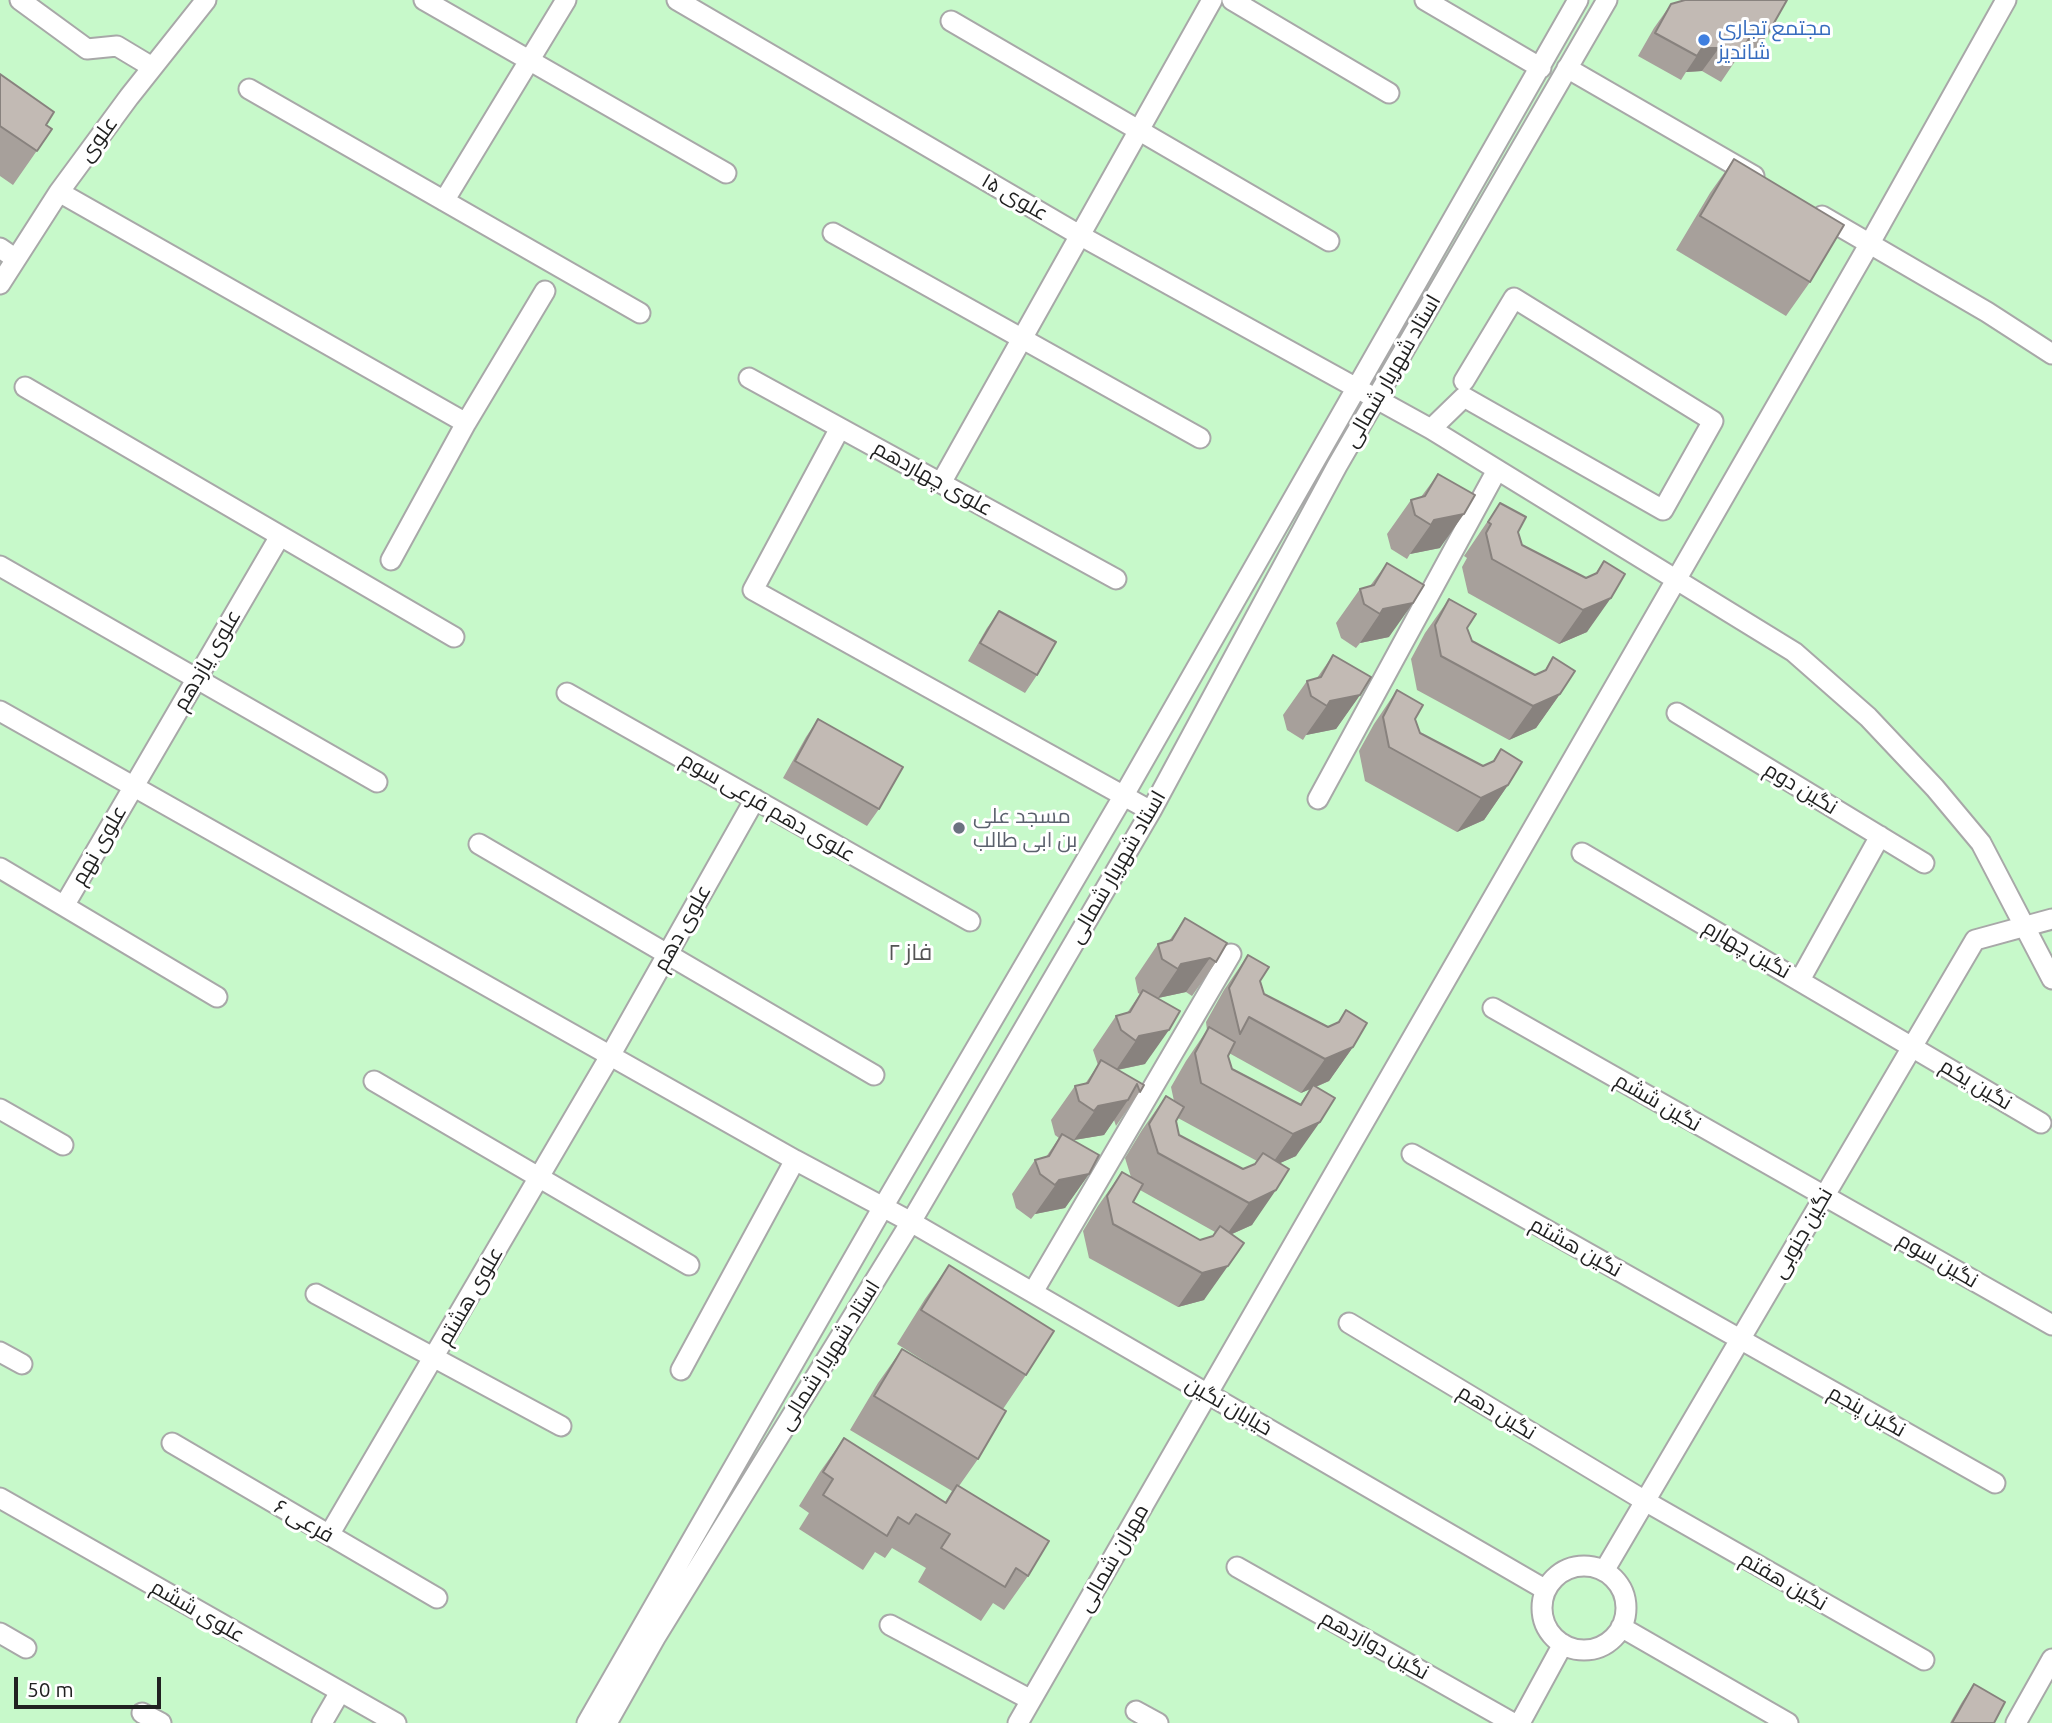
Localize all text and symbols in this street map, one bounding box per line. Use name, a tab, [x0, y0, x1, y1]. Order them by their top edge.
place label: مجتمع تجاری شاندیز	[1718, 15, 1831, 65]
marker: مجتمع تجاری شاندیز	[1696, 32, 1712, 48]
street label: علوی	[73, 111, 123, 167]
street label: علوی ۱۵	[977, 168, 1053, 226]
street label: استاد شهریار شمالی	[1338, 290, 1446, 452]
street label: علوی چهاردهم	[869, 435, 997, 521]
street label: علوی یازدهم	[168, 605, 246, 715]
street label: علوی دهم فرعی سوم	[676, 747, 860, 867]
street label: نگین دوم	[1760, 756, 1842, 820]
street label: استاد شهریار شمالی	[1063, 786, 1171, 948]
street label: علوی نهم	[66, 801, 132, 889]
place label: مسجد علی بن ابی طالب	[973, 803, 1077, 853]
marker: مسجد علی بن ابی طالب	[951, 820, 967, 836]
street label: علوی دهم	[648, 880, 716, 976]
street label: نگین چهارم	[1699, 914, 1795, 984]
district label: فاز ۲	[888, 938, 932, 966]
street label: نگین یکم	[1935, 1053, 2017, 1115]
street label: نگین ششم	[1610, 1067, 1706, 1137]
street label: نگین جنوبی	[1766, 1183, 1838, 1283]
street label: نگین هشتم	[1526, 1212, 1626, 1282]
street label: نگین سوم	[1893, 1227, 1983, 1293]
street label: علوی هشتم	[432, 1242, 508, 1350]
street label: استاد شهریار شمالی	[773, 1275, 885, 1435]
street label: خیابان نگین	[1181, 1371, 1277, 1441]
street label: نگین دهم	[1453, 1379, 1541, 1445]
street label: نگین پنجم	[1824, 1380, 1910, 1442]
street label: فرعی ۶	[270, 1494, 338, 1548]
street label: مهران شمالی	[1072, 1500, 1154, 1616]
street label: نگین هفتم	[1736, 1546, 1832, 1616]
street label: علوی ششم	[147, 1574, 249, 1648]
street label: نگین دوازدهم	[1317, 1605, 1433, 1685]
scale bar	[18, 1664, 164, 1708]
text: 50 m	[27, 1677, 74, 1701]

